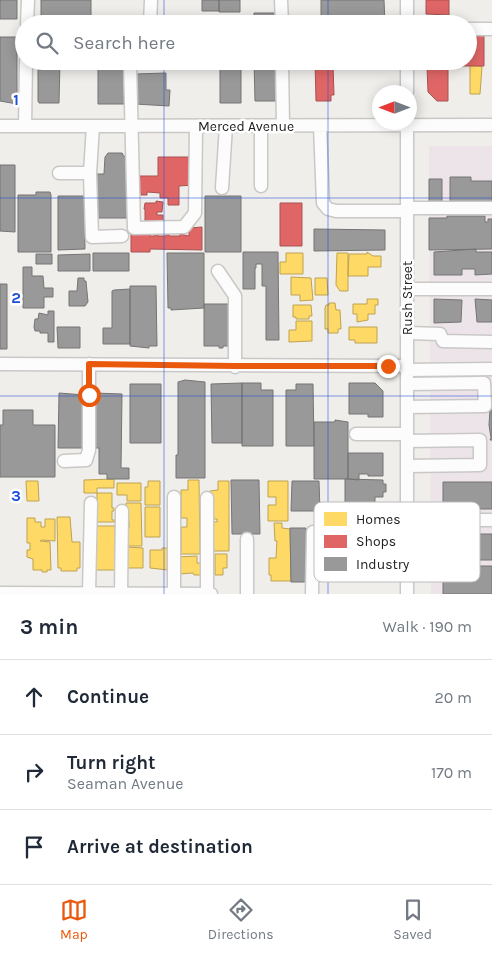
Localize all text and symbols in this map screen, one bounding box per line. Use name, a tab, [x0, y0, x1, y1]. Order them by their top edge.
search box	[15, 15, 477, 70]
icon: search	[33, 29, 61, 57]
text: Search here	[73, 32, 175, 54]
north arrow	[372, 85, 417, 130]
text: 1	[13, 90, 19, 109]
street label: Merced Avenue	[198, 118, 294, 135]
street label: Rush Street	[399, 261, 416, 335]
text: 2	[11, 288, 21, 307]
route end	[377, 355, 400, 378]
route start	[78, 384, 101, 407]
text: 3	[11, 486, 21, 505]
legend	[314, 502, 480, 582]
text: Homes	[356, 511, 401, 528]
text: Shops	[356, 533, 396, 550]
text: Industry	[356, 556, 410, 573]
text: 3 min	[20, 615, 78, 639]
text: Walk · 190 m	[383, 617, 472, 636]
icon: ahead	[20, 683, 48, 711]
text: Continue	[67, 686, 149, 708]
text: 20 m	[434, 688, 472, 707]
text: Turn right	[67, 752, 156, 774]
icon: right	[20, 758, 48, 786]
text: 170 m	[431, 763, 472, 782]
text: Seaman Avenue	[67, 774, 184, 793]
icon: arrive	[20, 833, 48, 861]
text: Arrive at destination	[67, 836, 253, 858]
tab: Map	[60, 896, 88, 943]
tab: Directions	[208, 896, 274, 943]
tab: Saved	[393, 896, 432, 943]

